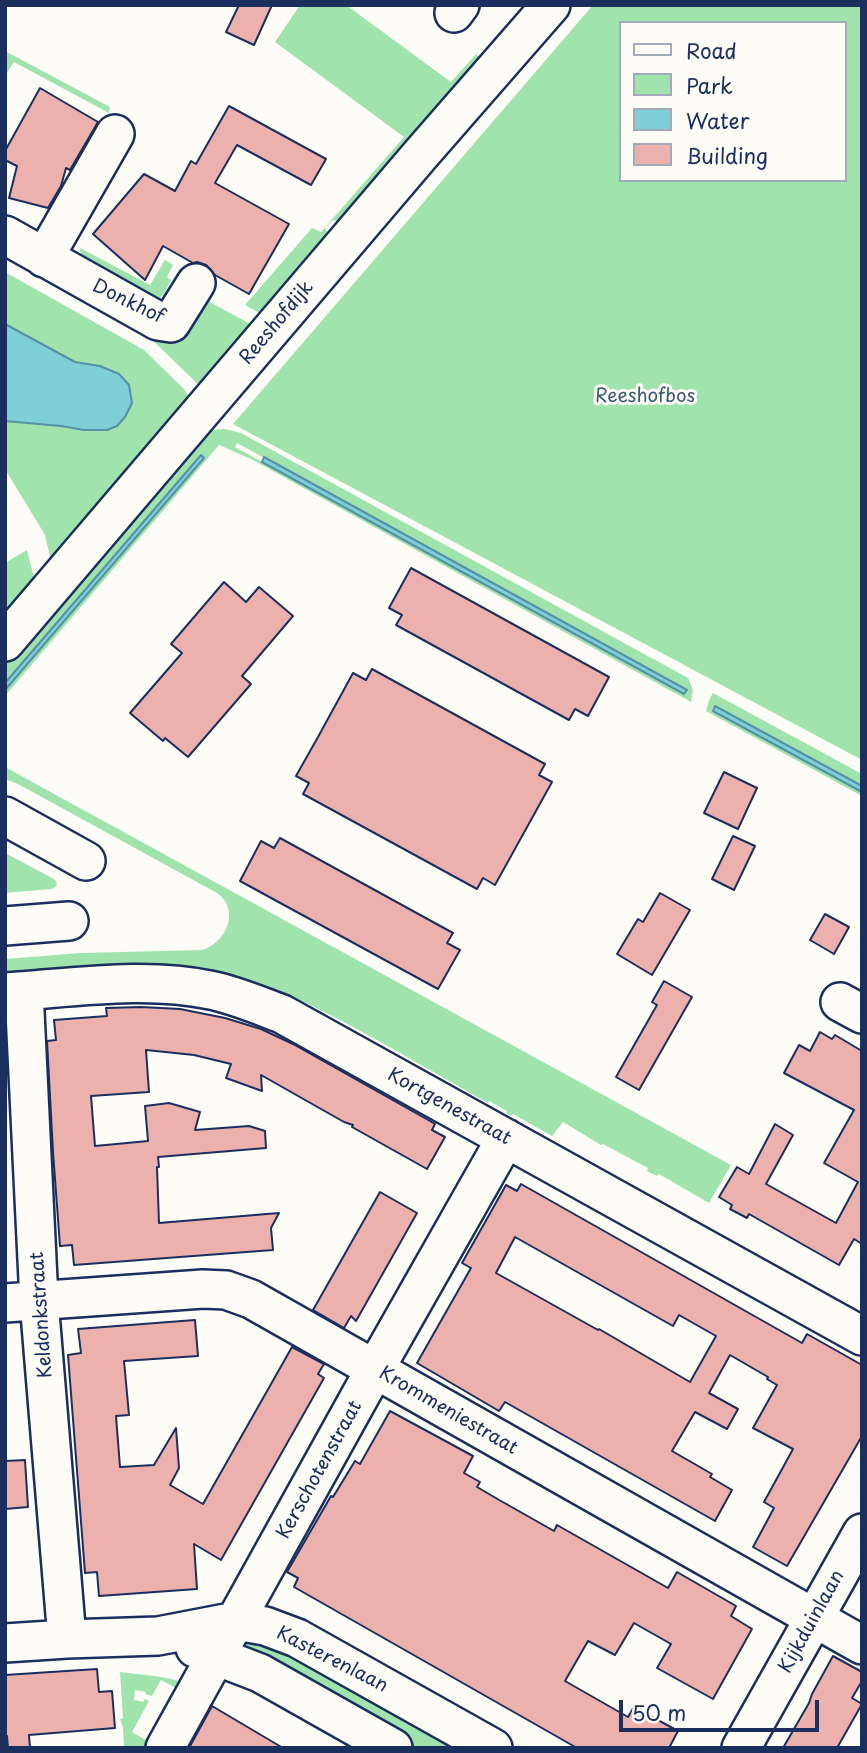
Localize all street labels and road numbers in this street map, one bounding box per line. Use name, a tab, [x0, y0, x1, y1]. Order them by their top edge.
street label: Donkhof	[88, 275, 168, 329]
street label: Reeshofdijk	[235, 276, 319, 370]
street label: Kortgenestraat	[383, 1064, 515, 1150]
street label: Keldonkstraat	[26, 1251, 58, 1379]
street label: Krommeniestraat	[375, 1362, 521, 1460]
street label: Kerschotenstraat	[273, 1397, 367, 1543]
street label: Kijkduinlaan	[774, 1567, 850, 1677]
street label: Kasterenlaan	[272, 1622, 392, 1698]

